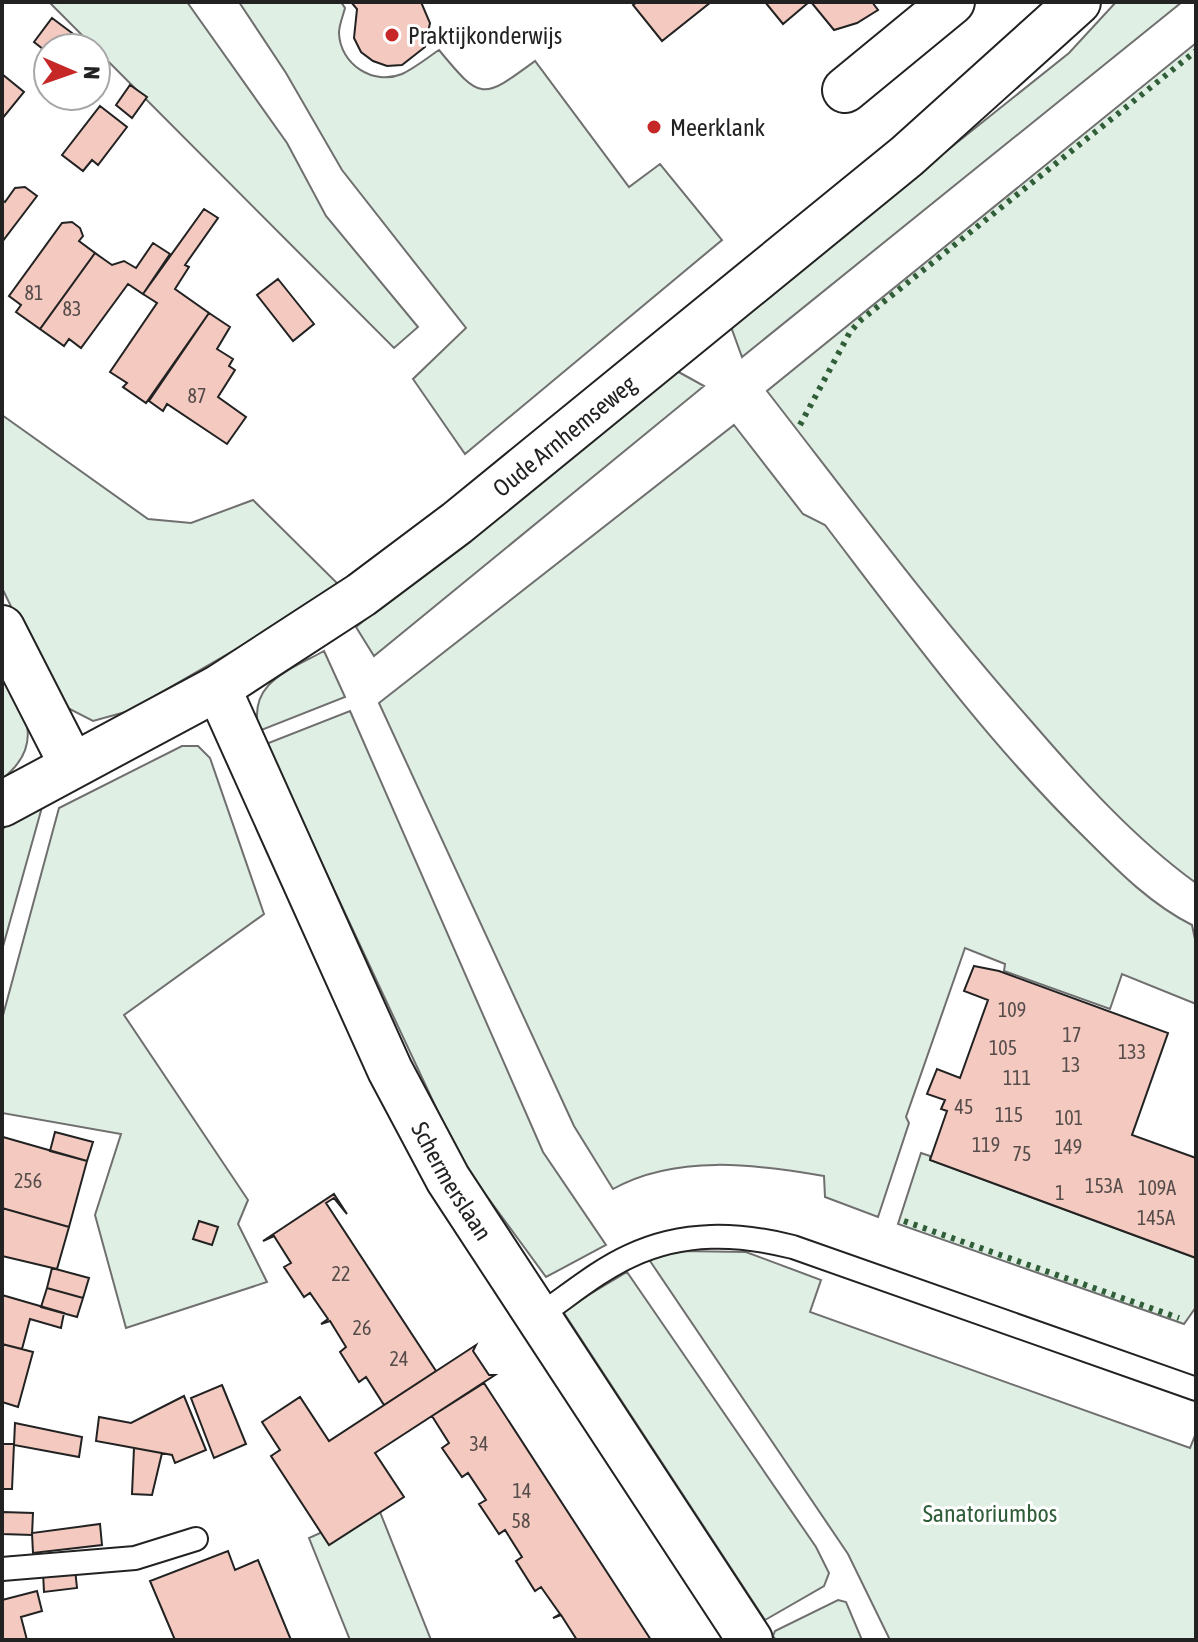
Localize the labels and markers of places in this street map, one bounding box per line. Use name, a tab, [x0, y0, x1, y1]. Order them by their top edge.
place label: Praktijkonderwijs	[408, 22, 562, 49]
marker: Praktijkonderwijs	[383, 26, 401, 44]
place label: Meerklank	[670, 114, 766, 141]
marker: Meerklank	[645, 118, 663, 136]

